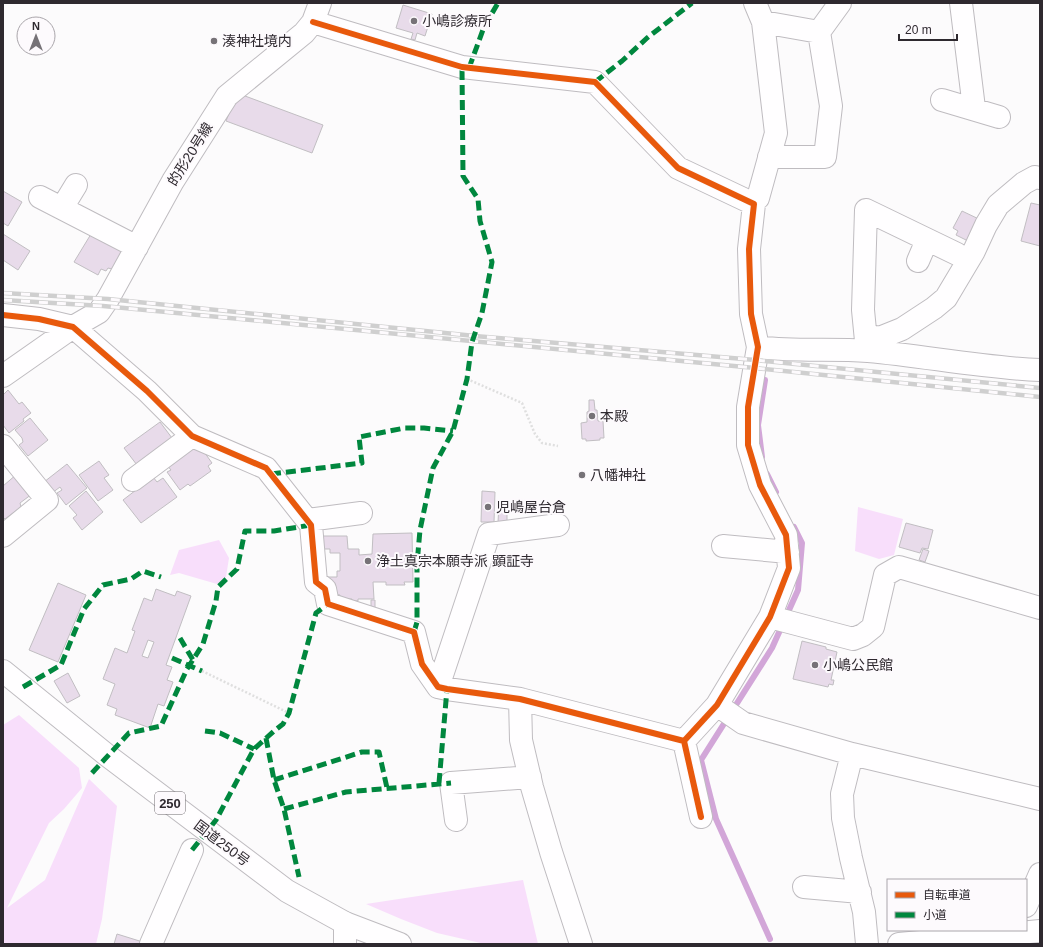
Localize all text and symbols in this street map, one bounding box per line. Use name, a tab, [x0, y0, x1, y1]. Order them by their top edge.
place label: 小嶋診療所	[422, 13, 492, 29]
north arrow	[16, 16, 56, 56]
marker: 小嶋診療所	[409, 16, 419, 26]
scale bar	[899, 16, 957, 42]
text: N	[32, 20, 40, 32]
text: 20 m	[905, 23, 932, 37]
place label: 湊神社境内	[222, 33, 292, 49]
marker: 湊神社境内	[209, 36, 219, 46]
street label: 的形20号線	[164, 119, 216, 189]
place label: 本殿	[600, 408, 628, 424]
marker: 本殿	[587, 411, 597, 421]
place label: 八幡神社	[590, 467, 646, 483]
marker: 八幡神社	[577, 470, 587, 480]
place label: 児嶋屋台倉	[496, 499, 566, 515]
marker: 児嶋屋台倉	[483, 502, 493, 512]
place label: 浄土真宗本願寺派 顕証寺	[376, 553, 534, 569]
marker: 浄土真宗本願寺派 顕証寺	[363, 556, 373, 566]
place label: 小嶋公民館	[823, 657, 893, 673]
marker: 小嶋公民館	[810, 660, 820, 670]
road number: 250	[155, 792, 185, 814]
street label: 国道250号	[191, 817, 253, 869]
legend	[887, 879, 1027, 931]
text: 自転車道	[923, 888, 971, 902]
text: 小道	[923, 908, 947, 922]

